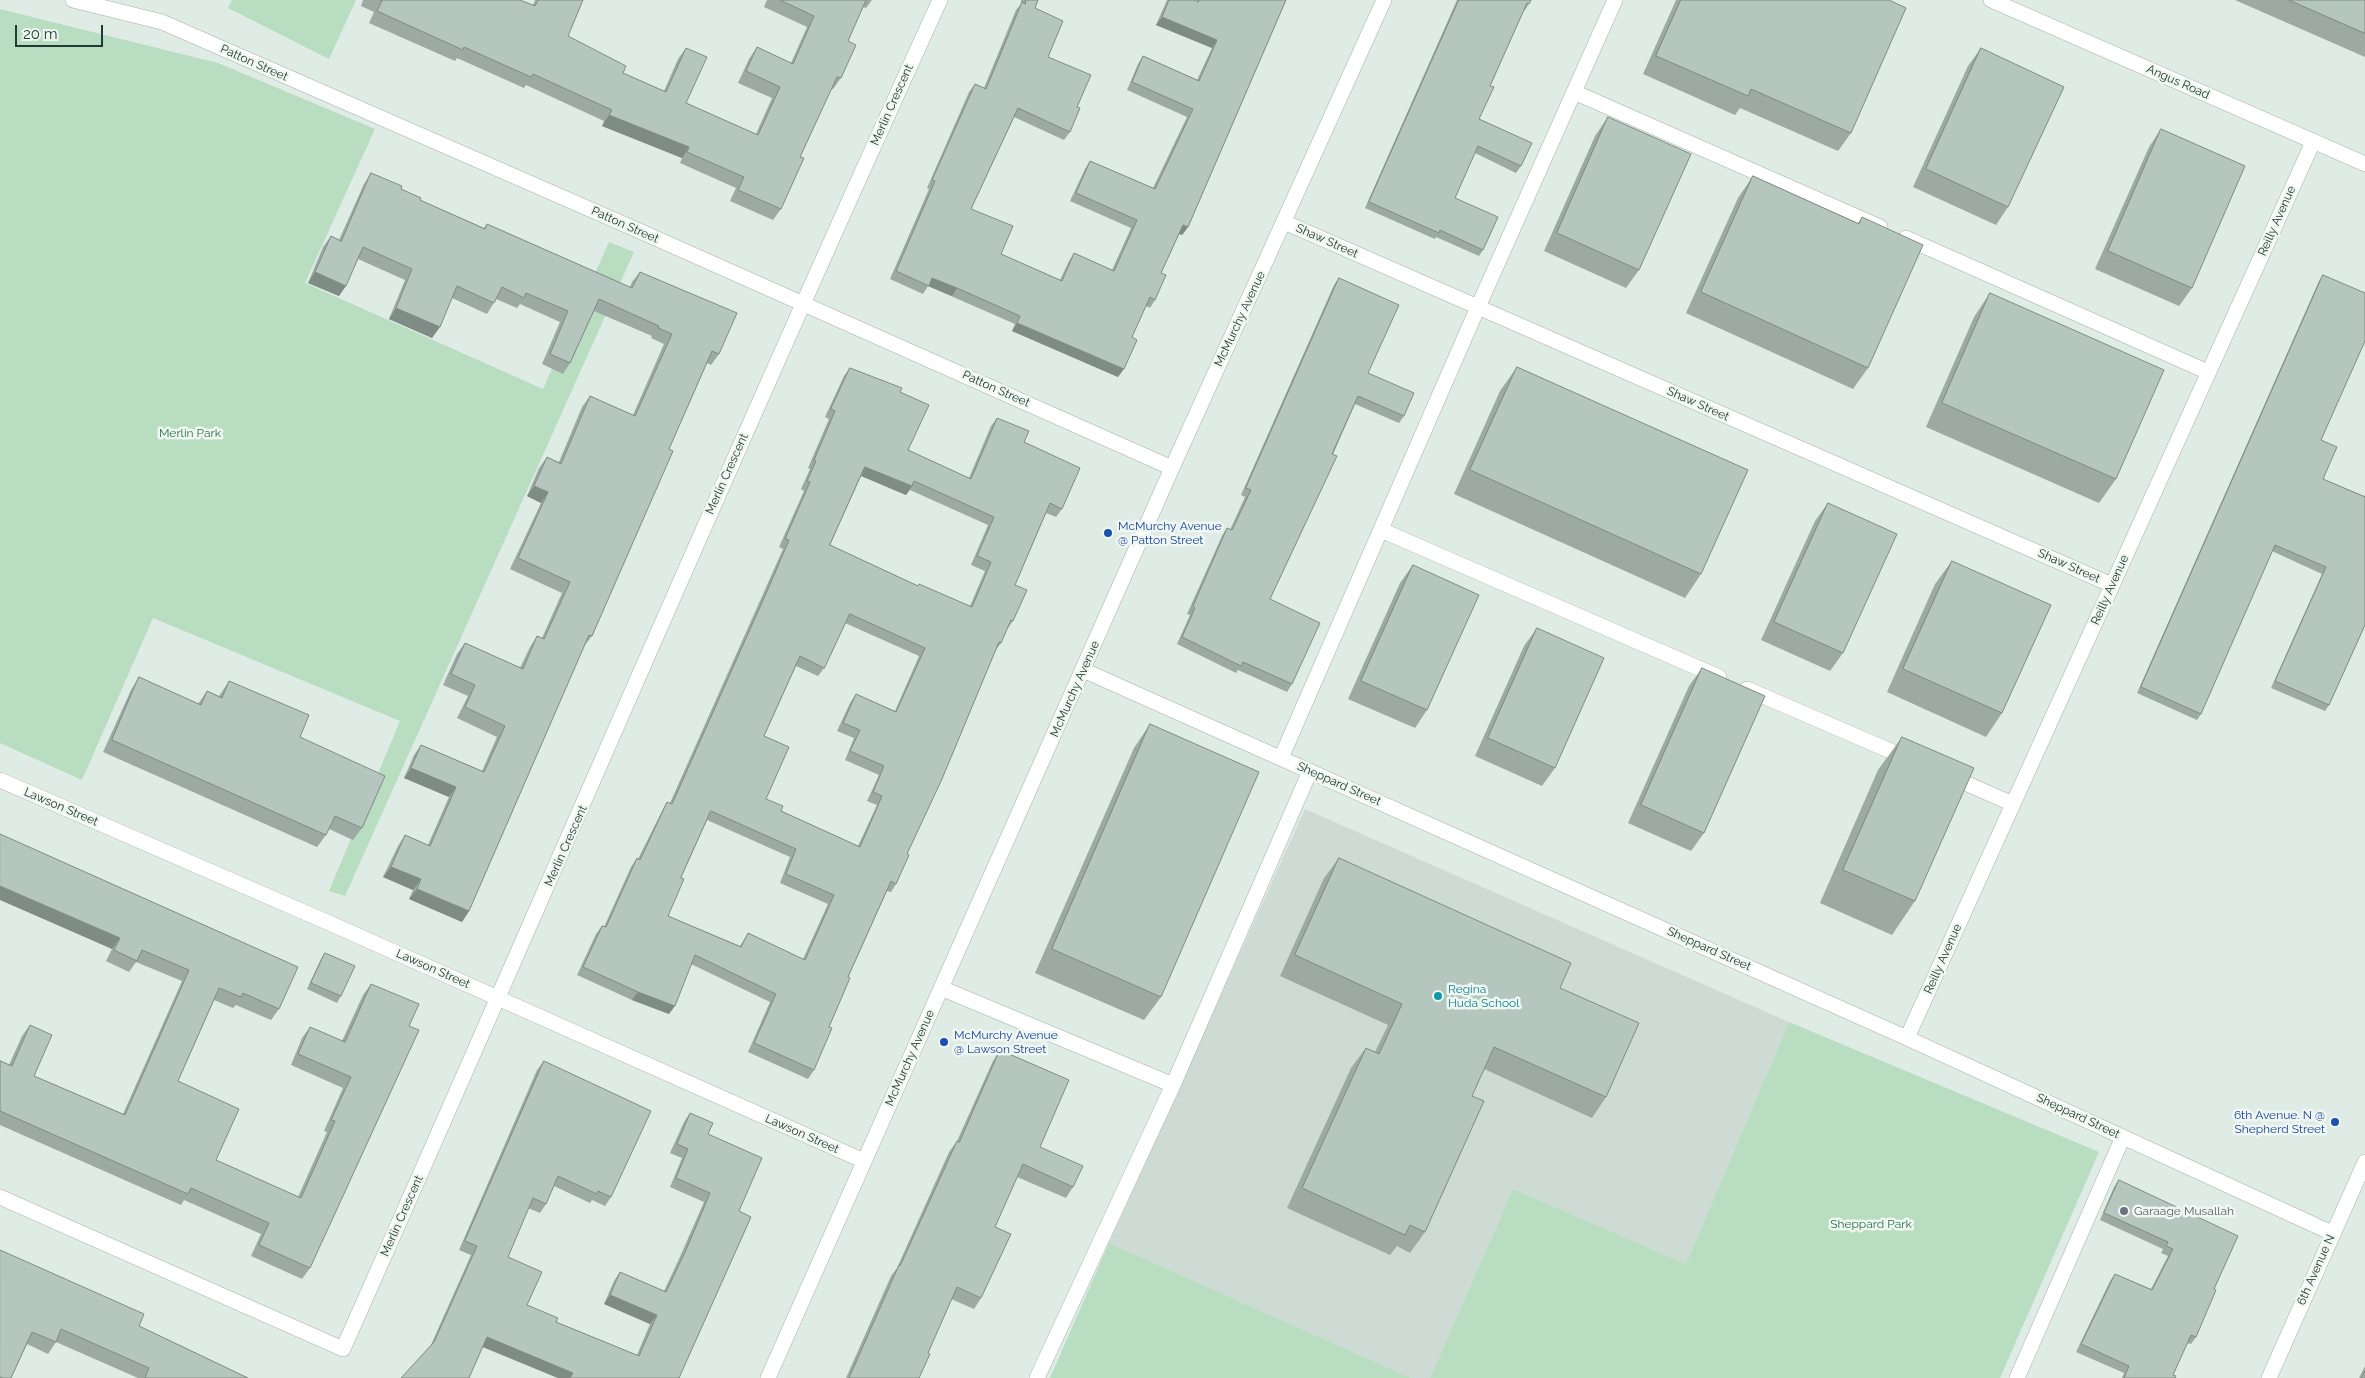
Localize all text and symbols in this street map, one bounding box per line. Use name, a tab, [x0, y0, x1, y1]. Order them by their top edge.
scale bar	[18, 15, 105, 47]
text: 20 m	[23, 25, 58, 43]
street label: Patton Street	[218, 42, 290, 84]
street label: Merlin Crescent	[868, 62, 916, 148]
street label: Angus Road	[2144, 62, 2212, 102]
street label: Reilly Avenue	[2255, 184, 2299, 258]
street label: Patton Street	[589, 204, 661, 246]
street label: Shaw Street	[1294, 221, 1360, 261]
street label: McMurchy Avenue	[1212, 269, 1268, 369]
street label: Patton Street	[960, 368, 1032, 410]
street label: Shaw Street	[1665, 384, 1731, 424]
park label: Merlin Park	[159, 426, 221, 440]
street label: Merlin Crescent	[703, 431, 751, 517]
place label: McMurchy Avenue @ Patton Street	[1118, 519, 1222, 547]
marker: McMurchy Avenue @ Patton Street	[1102, 527, 1114, 539]
street label: Shaw Street	[2036, 546, 2102, 586]
street label: Reilly Avenue	[2088, 553, 2132, 627]
street label: McMurchy Avenue	[1047, 639, 1103, 739]
street label: Sheppard Street	[1295, 759, 1383, 809]
street label: Lawson Street	[22, 785, 100, 829]
street label: Merlin Crescent	[542, 803, 590, 889]
street label: Reilly Avenue	[1921, 922, 1965, 996]
street label: Sheppard Street	[1665, 924, 1753, 974]
street label: Lawson Street	[394, 946, 472, 992]
place label: Regina Huda School	[1448, 982, 1519, 1010]
marker: Regina Huda School	[1432, 990, 1444, 1002]
street label: McMurchy Avenue	[882, 1008, 938, 1108]
place label: McMurchy Avenue @ Lawson Street	[954, 1028, 1058, 1056]
marker: McMurchy Avenue @ Lawson Street	[938, 1036, 950, 1048]
street label: Sheppard Street	[2034, 1090, 2122, 1142]
place label: 6th Avenue. N @ Shepherd Street	[2234, 1108, 2325, 1136]
street label: Lawson Street	[763, 1111, 841, 1157]
marker: 6th Avenue. N @ Shepherd Street	[2329, 1116, 2341, 1128]
street label: Merlin Crescent	[378, 1173, 426, 1259]
place label: Garaage Musallah	[2134, 1204, 2234, 1218]
marker: Garaage Musallah	[2118, 1205, 2130, 1217]
park label: Sheppard Park	[1830, 1217, 1912, 1231]
street label: 6th Avenue N	[2294, 1232, 2338, 1308]

